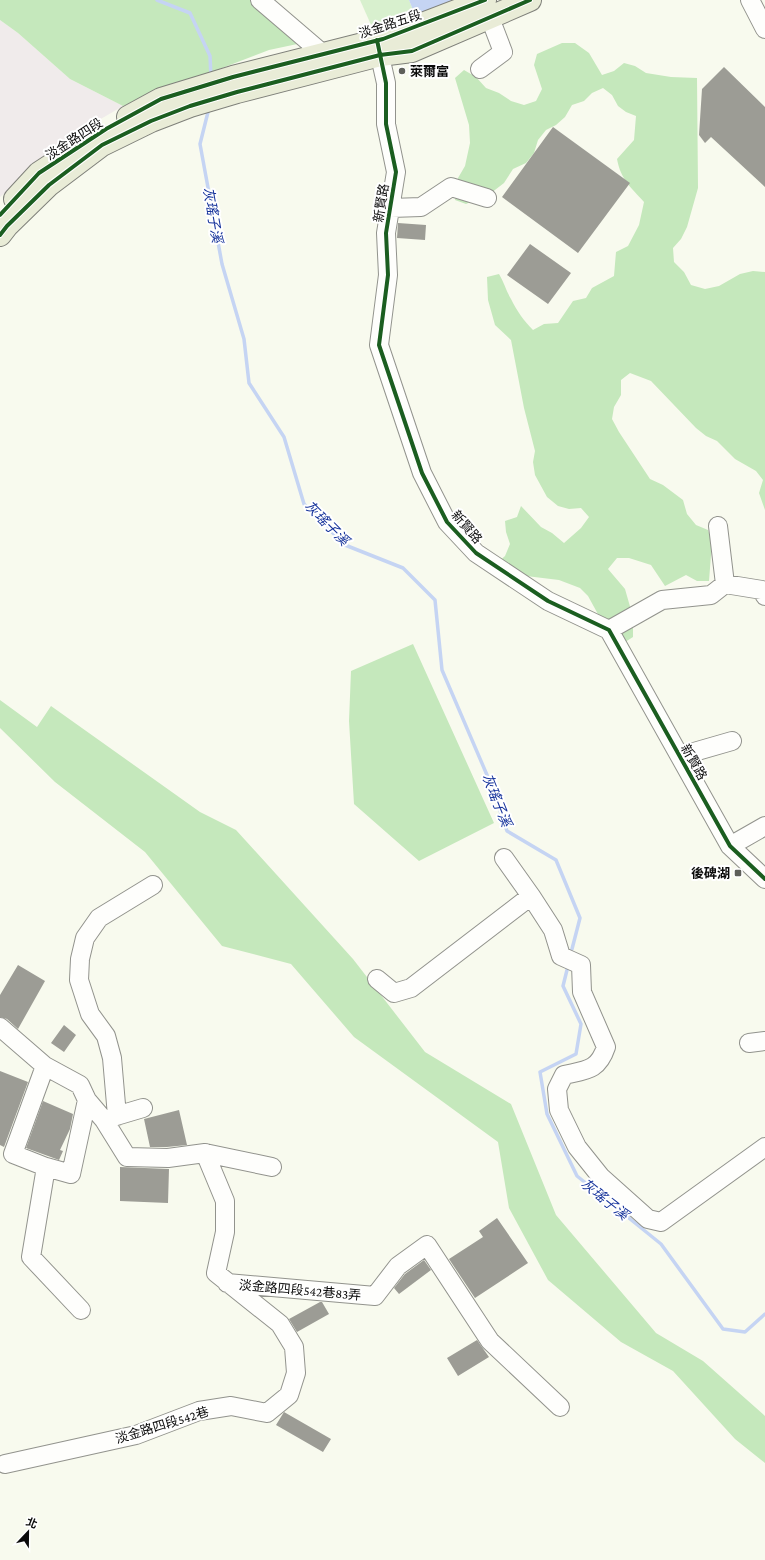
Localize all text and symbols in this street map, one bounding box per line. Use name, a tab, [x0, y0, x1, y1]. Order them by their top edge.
street label: 淡金路五段	[357, 7, 423, 41]
place label: 萊爾富	[410, 64, 449, 79]
marker: 萊爾富	[397, 66, 407, 76]
street label: 淡金路四段	[43, 115, 105, 163]
street label: 新賢路	[371, 183, 391, 223]
water label: 灰瑤子溪	[200, 186, 226, 246]
water label: 灰瑤子溪	[302, 498, 354, 550]
street label: 新賢路	[449, 507, 485, 547]
street label: 新賢路	[678, 741, 710, 783]
water label: 灰瑤子溪	[479, 771, 516, 831]
place label: 後碑湖	[691, 866, 730, 881]
marker: 後碑湖	[733, 868, 743, 878]
water label: 灰瑤子溪	[578, 1175, 633, 1224]
street label: 淡金路四段542巷83弄	[238, 1277, 362, 1303]
street label: 淡金路四段542巷	[114, 1404, 210, 1446]
north arrow	[8, 1512, 48, 1552]
text: 北	[24, 1515, 39, 1530]

